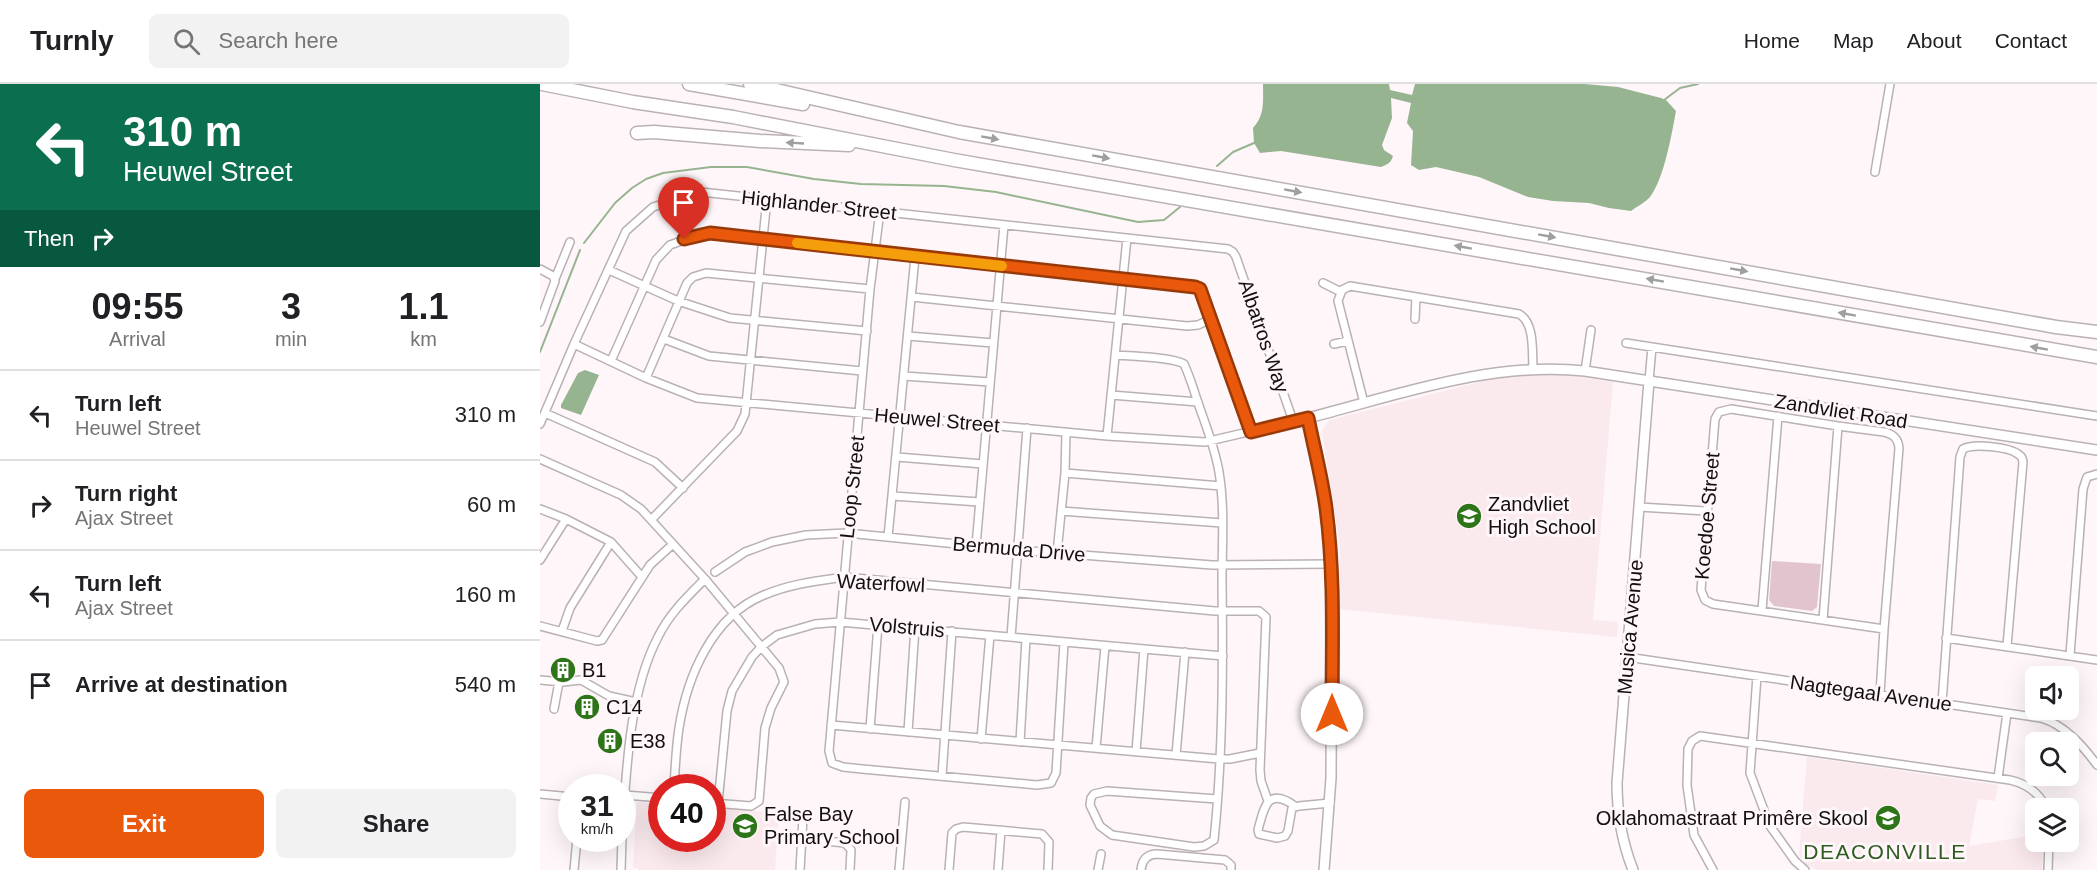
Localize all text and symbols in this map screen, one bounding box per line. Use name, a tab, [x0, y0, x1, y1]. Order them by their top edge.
search box	[149, 14, 569, 68]
text: Turnly	[30, 25, 113, 56]
icon: search	[170, 25, 203, 58]
text: Search here	[218, 28, 338, 53]
text: Home	[1744, 29, 1800, 52]
text: Map	[1833, 29, 1874, 52]
text: About	[1907, 29, 1962, 52]
text: Contact	[1995, 29, 2067, 52]
icon: left	[24, 108, 102, 186]
text: 310 m	[123, 108, 242, 155]
one-way arrow	[981, 134, 1000, 143]
one-way arrow	[786, 138, 805, 147]
one-way arrow	[1092, 153, 1111, 162]
text: Heuwel Street	[123, 157, 293, 187]
pin	[658, 177, 709, 239]
icon: arrive	[667, 186, 700, 219]
street label: Highlander Street	[740, 186, 898, 224]
one-way arrow	[1284, 187, 1303, 196]
icon: right	[86, 222, 119, 255]
text: Then	[24, 226, 74, 251]
one-way arrow	[1538, 231, 1557, 240]
one-way arrow	[1453, 242, 1472, 251]
one-way arrow	[1730, 266, 1749, 275]
one-way arrow	[1646, 275, 1665, 284]
street label: Albatros Way	[1234, 277, 1294, 395]
text: 09:55	[91, 286, 183, 327]
text: 3	[281, 286, 301, 327]
text: 1.1	[399, 286, 449, 327]
one-way arrow	[1838, 309, 1857, 318]
text: Arrival	[109, 328, 166, 350]
text: min	[275, 328, 307, 350]
text: km	[410, 328, 437, 350]
one-way arrow	[2030, 343, 2049, 352]
street label: Zandvliet Road	[1773, 390, 1909, 432]
text: Turn left	[75, 391, 161, 416]
icon: left	[24, 399, 57, 432]
text: 310 m	[455, 402, 516, 427]
street label: Heuwel Street	[873, 404, 1001, 436]
text: Heuwel Street	[75, 417, 201, 439]
street label: Loop Street	[836, 434, 868, 540]
street label: Koedoe Street	[1690, 451, 1724, 581]
text: Turn right	[75, 481, 177, 506]
icon: right	[24, 489, 57, 522]
text: 60 m	[467, 492, 516, 517]
place label: Zandvliet High School	[1488, 493, 1596, 538]
school or university icon: Zandvliet High School	[1454, 501, 1484, 531]
text: Ajax Street	[75, 507, 173, 529]
street label: Bermuda Drive	[952, 532, 1086, 566]
street label: Musica Avenue	[1613, 559, 1647, 695]
street label: Waterfowl	[836, 570, 926, 596]
text: Turn left	[75, 571, 161, 596]
icon: left	[24, 579, 57, 612]
text: 160 m	[455, 582, 516, 607]
text: Ajax Street	[75, 597, 173, 619]
street label: Volstruis	[868, 613, 946, 641]
building icon: B1	[548, 655, 578, 685]
place label: B1	[582, 659, 606, 681]
map controls	[2025, 666, 2079, 852]
button: sound	[2025, 666, 2079, 720]
icon: arrive	[24, 669, 57, 702]
street label: Nagtegaal Avenue	[1789, 671, 1953, 715]
text: Arrive at destination	[75, 672, 288, 697]
text: 540 m	[455, 672, 516, 697]
position arrow	[1300, 682, 1364, 746]
building icon: C14	[572, 692, 602, 722]
place label: C14	[606, 696, 643, 718]
building icon: E38	[595, 726, 625, 756]
place label: E38	[630, 730, 666, 752]
button: search	[2025, 732, 2079, 786]
speed limit sign: 40	[648, 774, 726, 852]
button: Exit	[24, 789, 264, 858]
button: Share	[276, 789, 516, 858]
text: 31	[580, 789, 614, 822]
button: layers	[2025, 798, 2079, 852]
place label: False Bay Primary School	[764, 803, 900, 848]
school or university icon: Oklahomastraat Primêre Skool	[1873, 803, 1903, 833]
place label: Oklahomastraat Primêre Skool	[1596, 807, 1868, 829]
school or university icon: False Bay Primary School	[730, 811, 760, 841]
text: km/h	[581, 820, 613, 837]
district label: DEACONVILLE	[1803, 840, 1967, 863]

